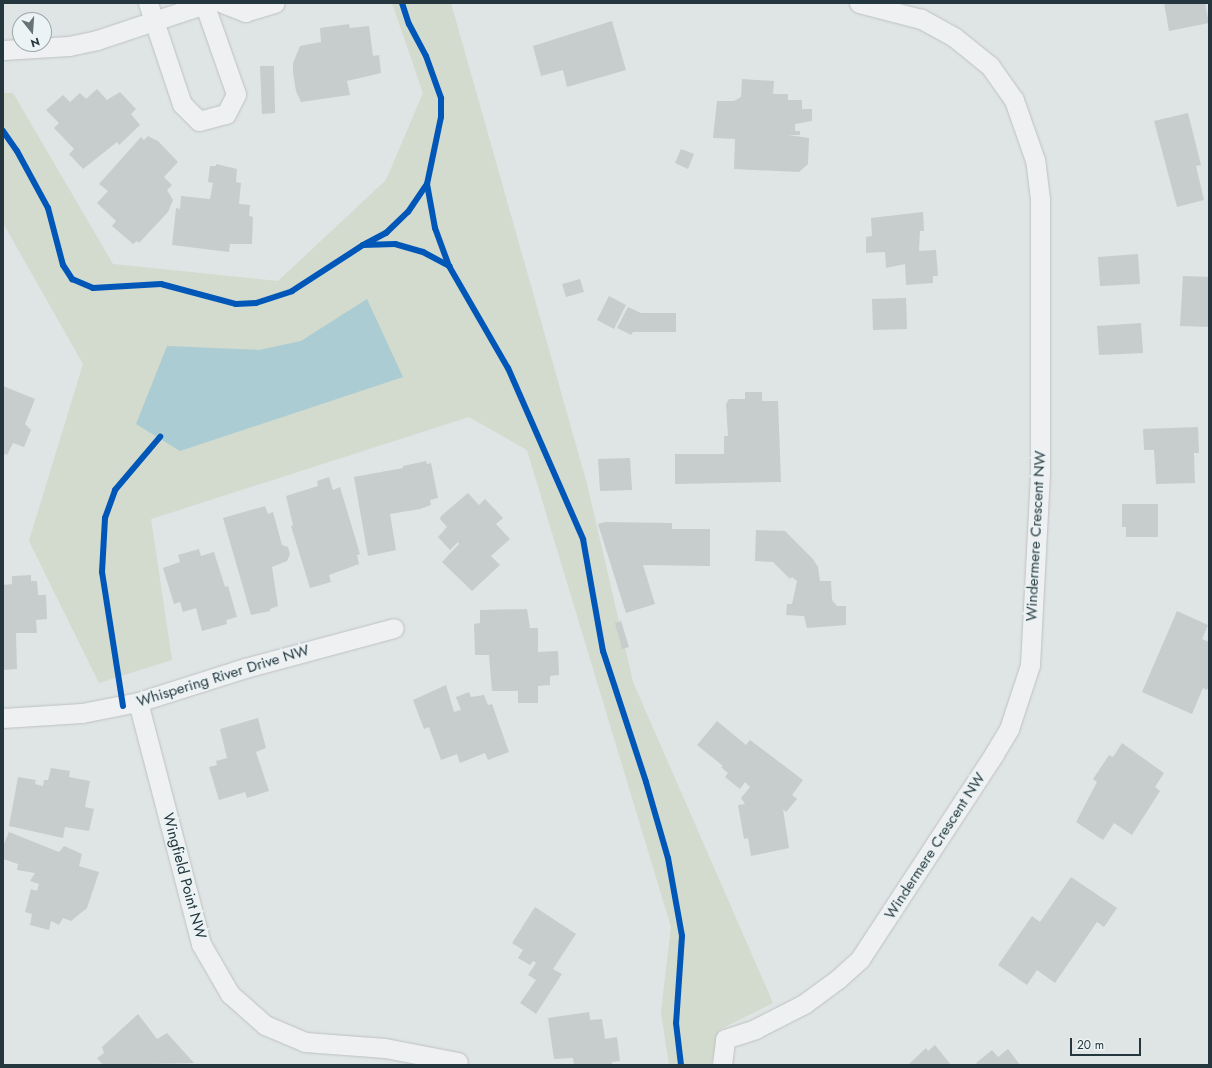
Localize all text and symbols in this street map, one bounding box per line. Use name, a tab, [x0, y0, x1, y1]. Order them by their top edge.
north arrow	[12, 12, 52, 52]
text: N	[29, 34, 42, 51]
street label: Windermere Crescent NW	[1023, 450, 1049, 622]
street label: Whispering River Drive NW	[135, 641, 311, 711]
street label: Windermere Crescent NW	[881, 769, 989, 923]
street label: Wingfield Point NW	[158, 811, 210, 941]
scale bar	[1072, 1030, 1143, 1056]
text: 20 m	[1077, 1036, 1104, 1054]

